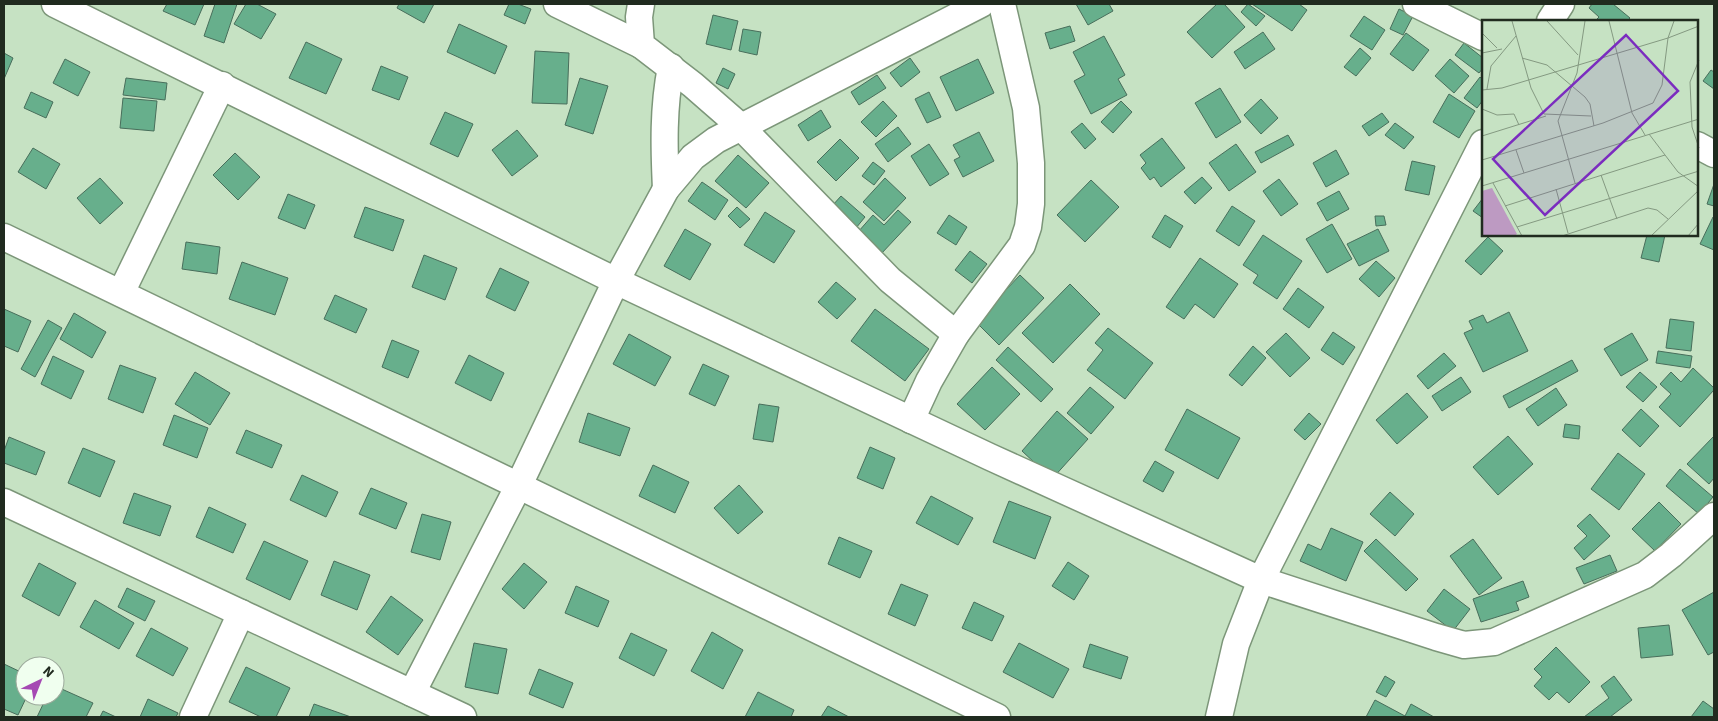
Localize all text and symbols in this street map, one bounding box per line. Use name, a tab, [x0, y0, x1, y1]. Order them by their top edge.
inset map	[1482, 20, 1698, 236]
north arrow	[15, 656, 65, 706]
text: N	[38, 662, 58, 683]

